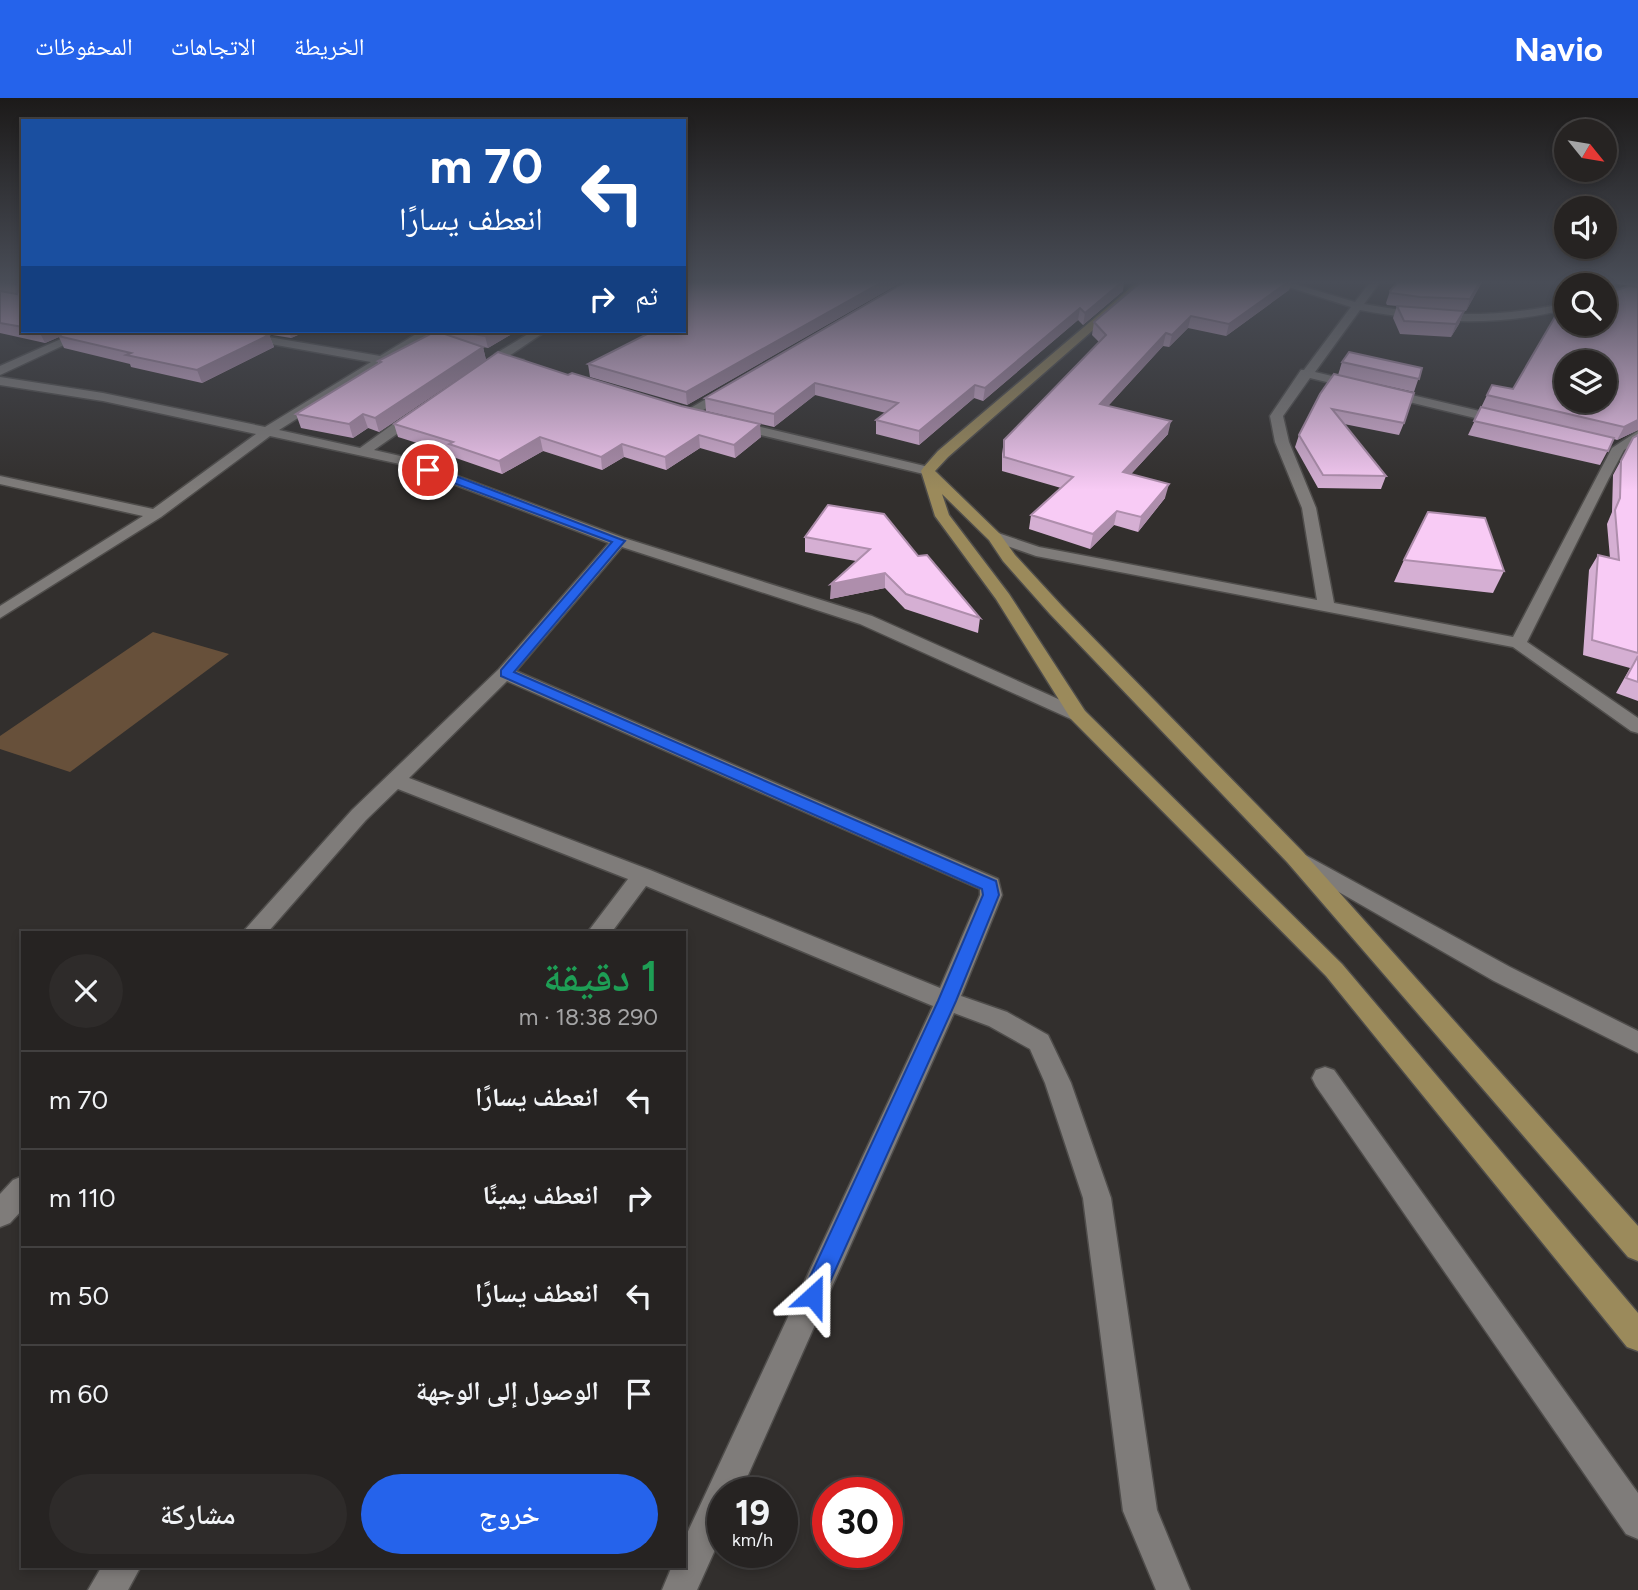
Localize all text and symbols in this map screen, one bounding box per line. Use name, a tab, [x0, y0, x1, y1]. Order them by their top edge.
text: Navio	[1514, 30, 1603, 69]
text: المحفوظات	[35, 32, 133, 61]
text: الاتجاهات	[171, 32, 256, 61]
text: الخريطة	[294, 32, 365, 61]
north arrow	[1554, 119, 1617, 182]
map controls	[1554, 119, 1617, 413]
text: 70 m	[430, 136, 543, 195]
icon: left	[567, 147, 658, 238]
button: sound	[1554, 196, 1617, 259]
text: انعطف يسارًا	[399, 200, 543, 238]
button: search	[1554, 273, 1617, 336]
icon: right	[583, 280, 621, 318]
text: ثم	[635, 280, 658, 312]
button: layers	[1554, 350, 1617, 413]
pin	[398, 440, 458, 500]
icon: arrive	[409, 451, 447, 489]
text: 1 دقيقة	[543, 951, 658, 1002]
button: close	[49, 954, 123, 1028]
text: 290 m · 18:38	[519, 1003, 658, 1031]
text: انعطف يسارًا	[475, 1081, 599, 1113]
icon: left	[620, 1081, 658, 1119]
text: 70 m	[49, 1084, 108, 1116]
text: انعطف يمينًا	[483, 1179, 599, 1211]
icon: right	[620, 1179, 658, 1217]
text: 110 m	[49, 1182, 116, 1214]
position arrow	[776, 1259, 850, 1333]
text: انعطف يسارًا	[475, 1277, 599, 1309]
icon: left	[620, 1277, 658, 1315]
text: 50 m	[49, 1280, 109, 1312]
text: الوصول إلى الوجهة	[416, 1375, 599, 1407]
icon: arrive	[620, 1375, 658, 1413]
text: 60 m	[49, 1378, 109, 1410]
button: مشاركة	[49, 1474, 347, 1554]
button: خروج	[361, 1474, 658, 1554]
speed limit sign: 30	[812, 1477, 903, 1568]
text: 19	[735, 1492, 770, 1534]
text: km/h	[732, 1529, 773, 1551]

